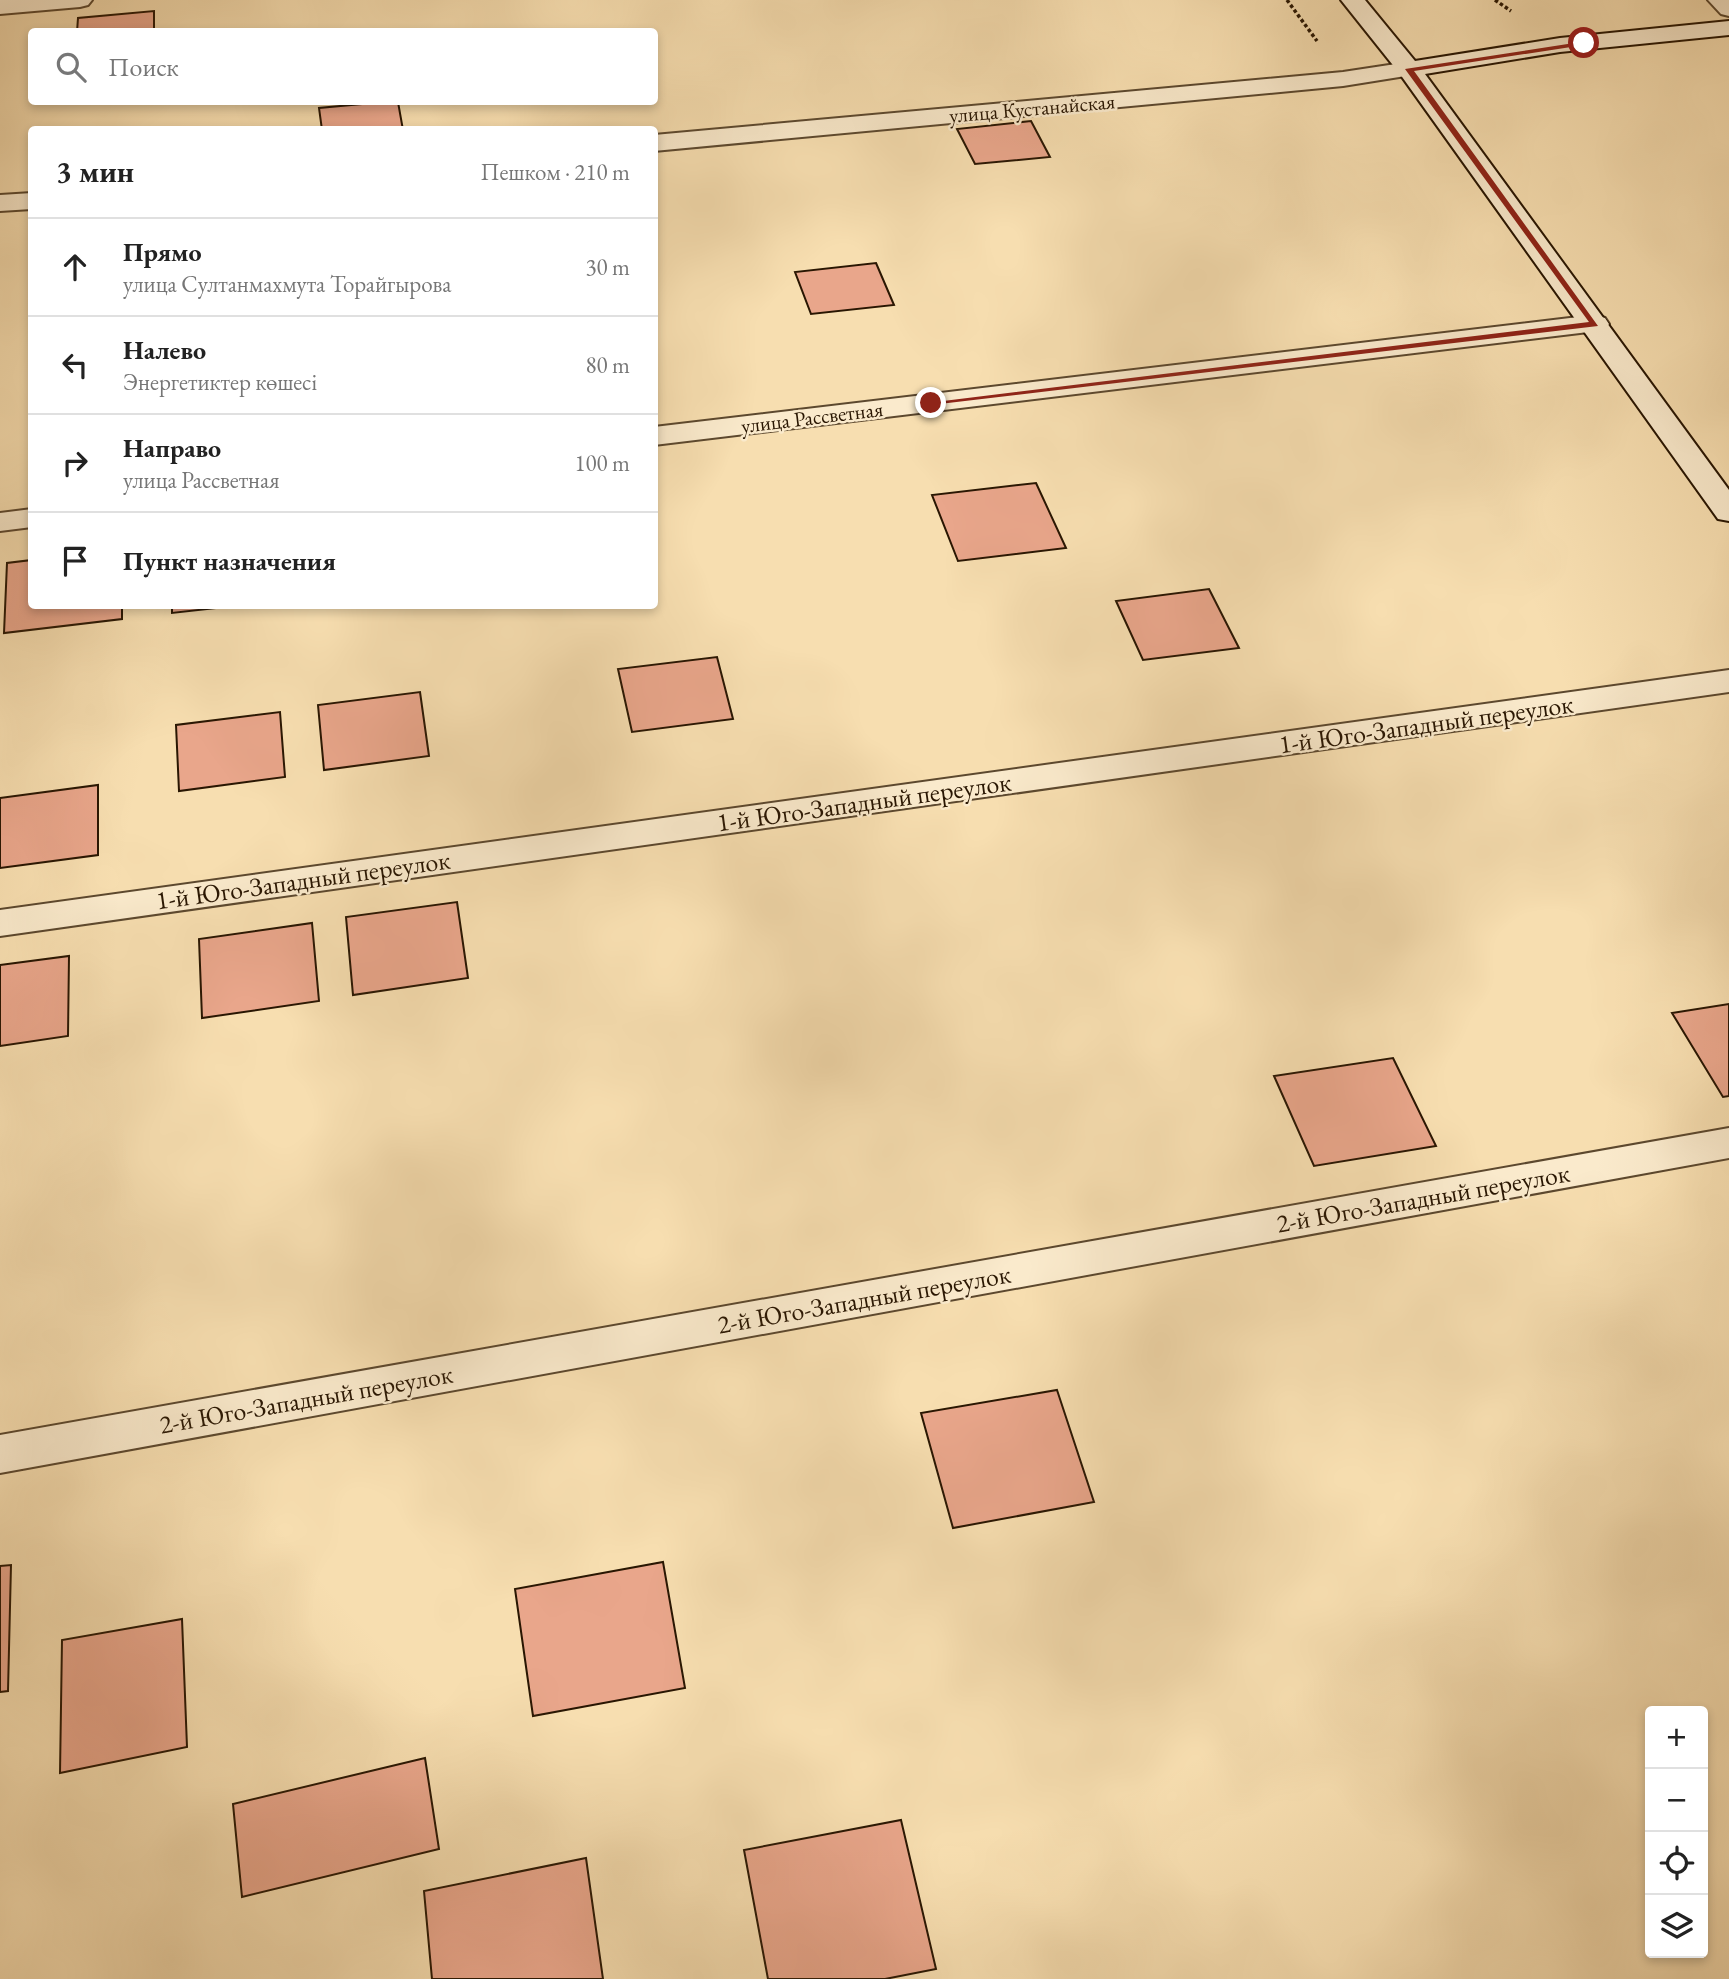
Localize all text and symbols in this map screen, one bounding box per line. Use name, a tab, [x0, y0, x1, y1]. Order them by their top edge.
route start	[1568, 27, 1599, 58]
search box	[28, 28, 658, 105]
icon: search	[52, 48, 90, 86]
text: Поиск	[108, 50, 179, 84]
street label: улица Кустанайская	[948, 87, 1116, 129]
text: 3 мин	[56, 152, 134, 191]
text: Пешком · 210 m	[481, 157, 630, 187]
text: Прямо	[123, 235, 202, 269]
icon: ahead	[56, 248, 94, 286]
text: 30 m	[585, 252, 630, 282]
text: улица Султанмахмута Торайгырова	[123, 269, 452, 299]
text: Налево	[123, 333, 206, 367]
icon: left	[56, 346, 94, 384]
text: 80 m	[585, 350, 630, 380]
text: Энергетиктер көшесі	[123, 367, 317, 397]
route end	[915, 387, 946, 418]
street label: улица Рассветная	[739, 395, 885, 439]
text: Направо	[123, 431, 221, 465]
icon: right	[56, 444, 94, 482]
text: 100 m	[574, 448, 630, 478]
text: улица Рассветная	[123, 465, 280, 495]
icon: arrive	[56, 542, 94, 580]
text: Пункт назначения	[123, 544, 336, 578]
street label: 1-й Юго-Западный переулок	[1277, 686, 1576, 762]
street label: 1-й Юго-Западный переулок	[715, 764, 1014, 840]
street label: 1-й Юго-Западный переулок	[154, 842, 453, 918]
street label: 2-й Юго-Западный переулок	[1274, 1155, 1573, 1241]
street label: 2-й Юго-Западный переулок	[715, 1256, 1014, 1342]
street label: 2-й Юго-Западный переулок	[157, 1356, 456, 1442]
map controls	[1645, 1706, 1708, 1958]
button: +	[1645, 1706, 1708, 1769]
button: −	[1645, 1769, 1708, 1832]
button: locate	[1645, 1832, 1708, 1895]
button: layers	[1645, 1895, 1708, 1958]

